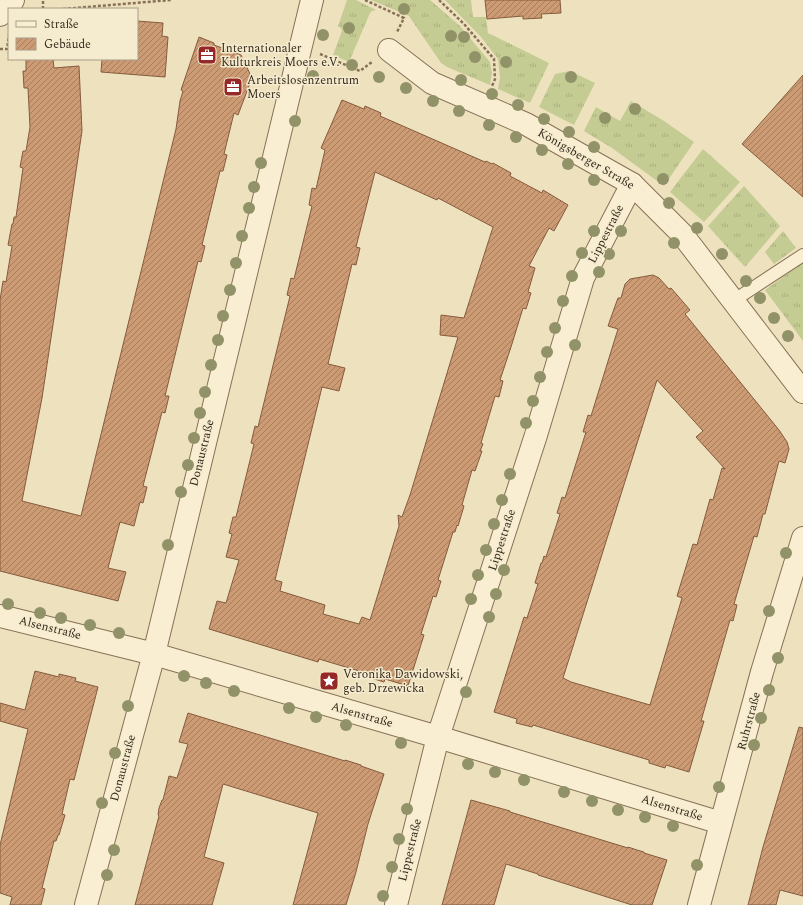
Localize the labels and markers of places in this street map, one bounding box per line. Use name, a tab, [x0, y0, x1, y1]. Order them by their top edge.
place label: Internationaler Kulturkreis Moers e.V.	[221, 39, 339, 72]
office icon: Internationaler Kulturkreis Moers e.V.	[196, 44, 218, 66]
place label: Arbeitslosenzentrum Moers	[247, 71, 359, 104]
office icon: Arbeitslosenzentrum Moers	[222, 76, 244, 98]
place label: Veronika Dawidowski, geb. Drzewicka	[343, 665, 463, 698]
place icon: Veronika Dawidowski, geb. Drzewicka	[318, 670, 340, 692]

